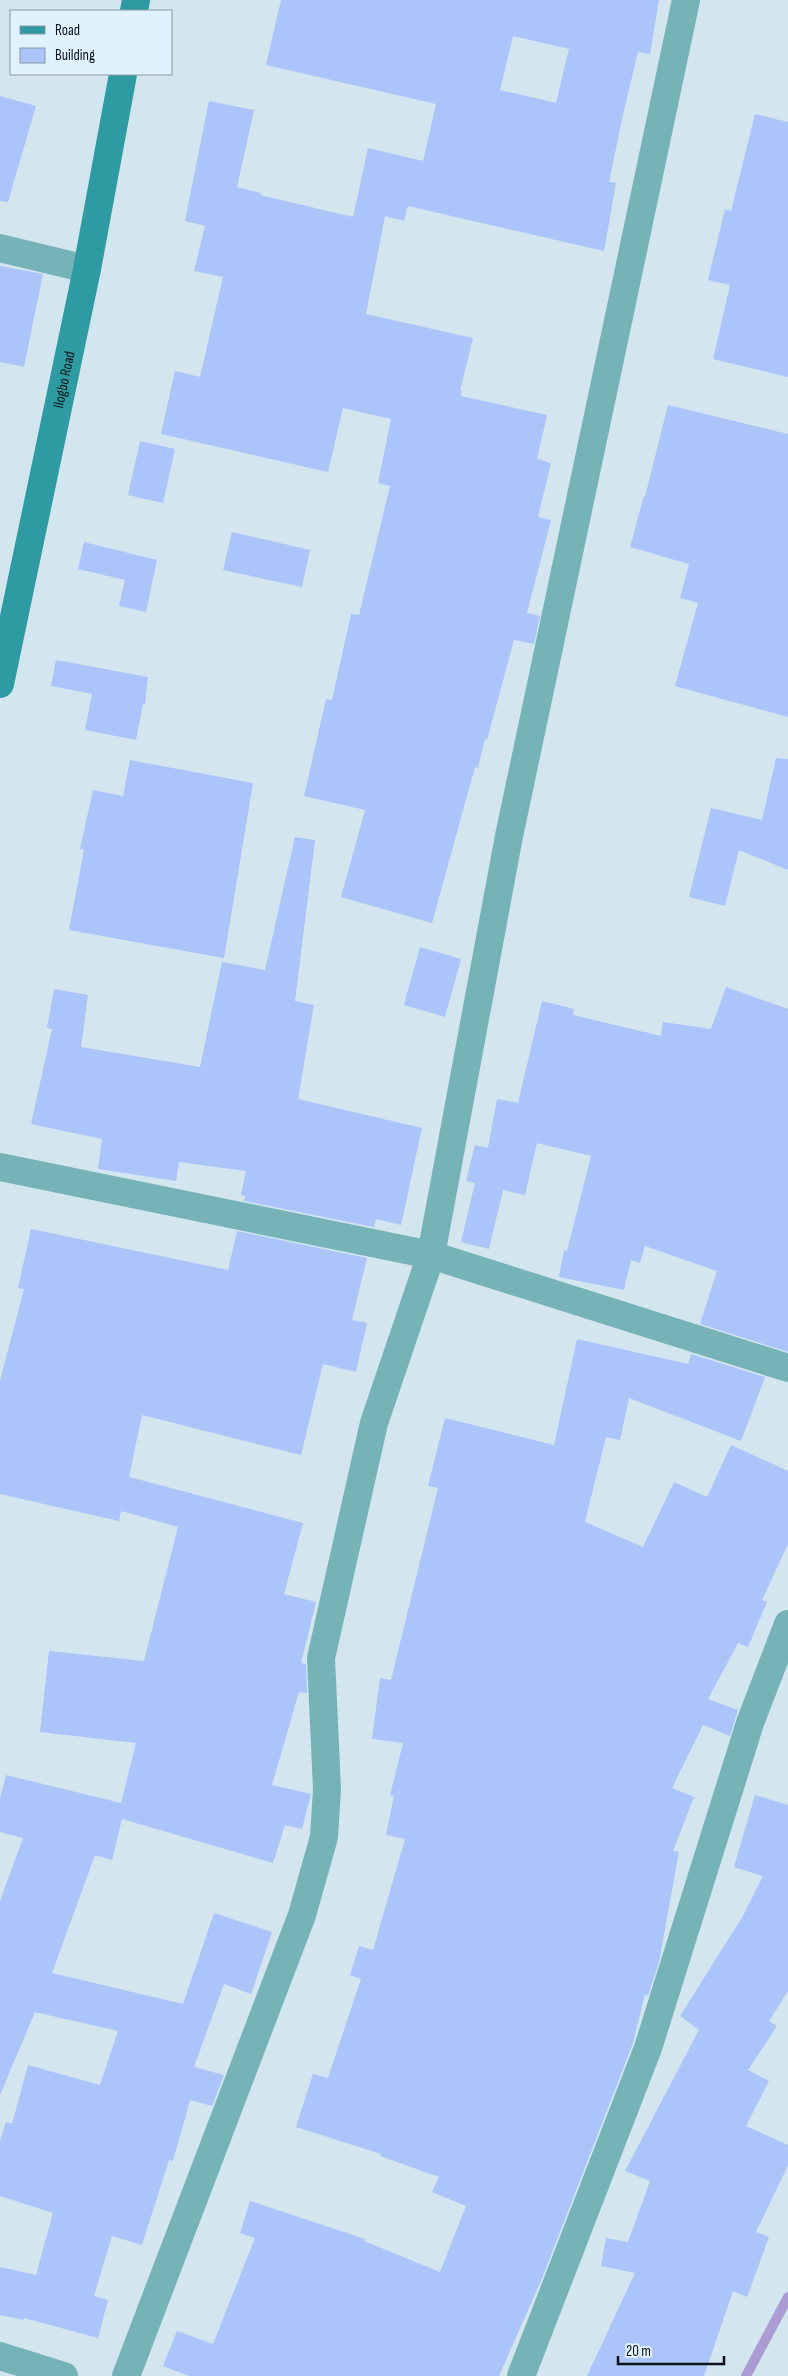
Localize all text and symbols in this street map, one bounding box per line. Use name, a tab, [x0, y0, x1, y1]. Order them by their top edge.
legend	[10, 10, 172, 75]
text: Road	[55, 21, 80, 40]
text: Building	[55, 46, 95, 65]
street label: Ilogbo Road	[49, 349, 80, 410]
scale bar	[618, 2334, 724, 2366]
text: 20 m	[626, 2342, 651, 2361]

